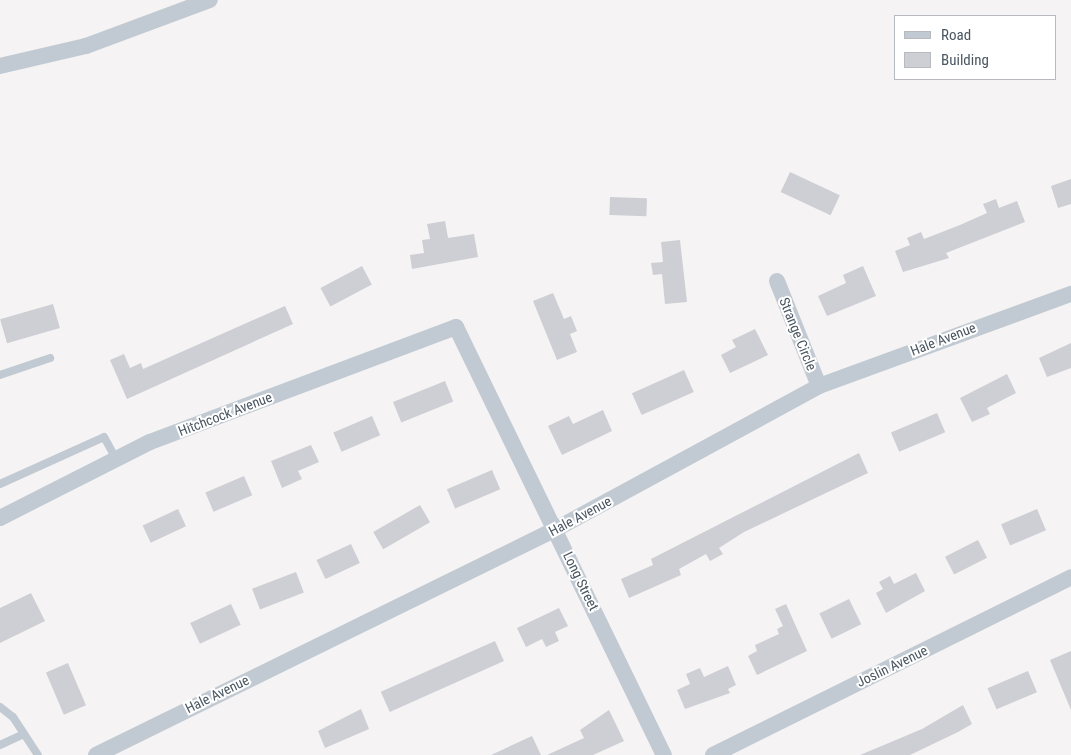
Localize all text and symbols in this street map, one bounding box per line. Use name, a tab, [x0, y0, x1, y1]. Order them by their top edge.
legend	[894, 15, 1056, 80]
text: Road	[941, 26, 971, 44]
text: Building	[941, 51, 989, 69]
street label: Strange Circle	[776, 295, 820, 373]
street label: Hale Avenue	[908, 319, 978, 359]
street label: Hitchcock Avenue	[176, 388, 274, 440]
street label: Hale Avenue	[546, 492, 614, 540]
street label: Long Street	[560, 549, 602, 613]
street label: Joslin Avenue	[854, 642, 930, 690]
street label: Hale Avenue	[182, 671, 252, 717]

